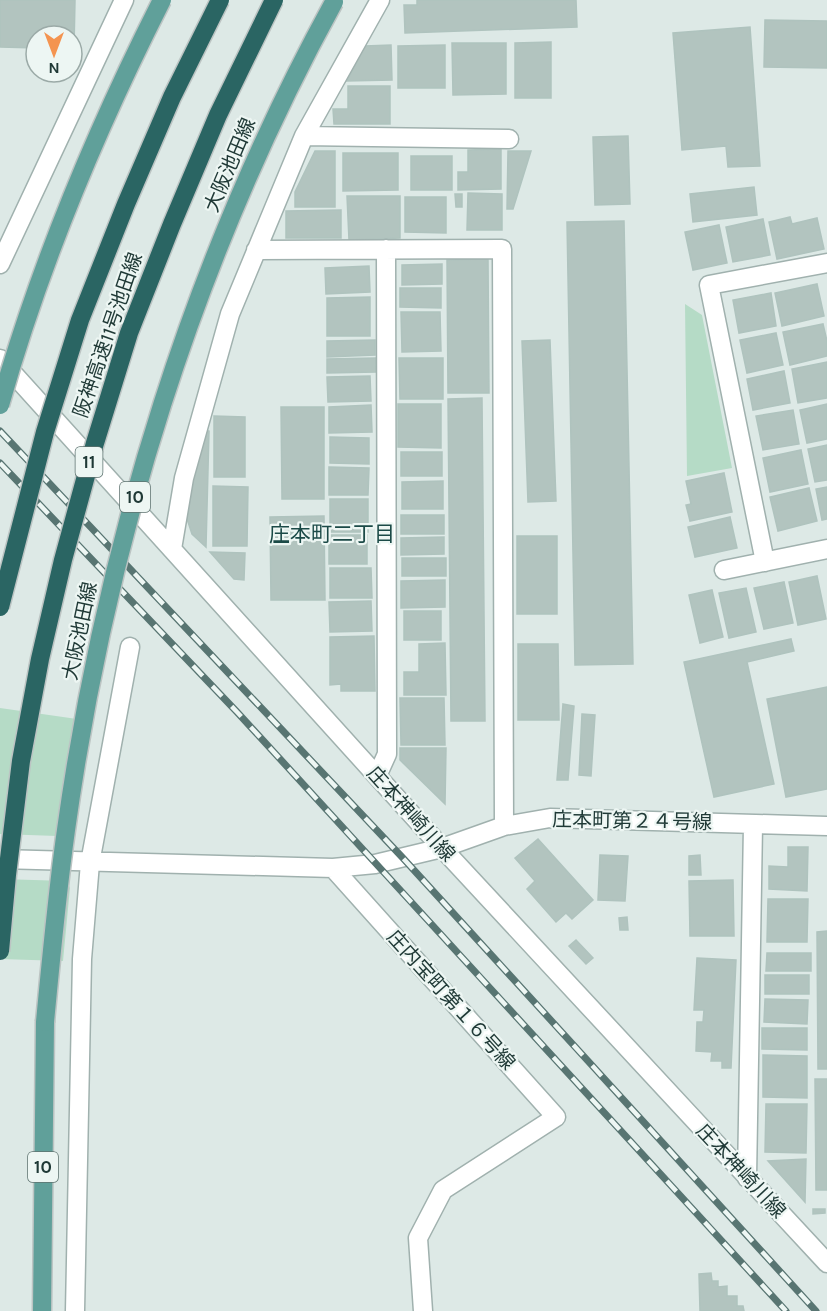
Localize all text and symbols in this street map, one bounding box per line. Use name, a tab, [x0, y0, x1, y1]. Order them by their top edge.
north arrow	[24, 24, 84, 84]
text: N	[48, 59, 60, 78]
street label: 大阪池田線	[200, 114, 260, 216]
street label: 阪神高速11号池田線	[69, 249, 147, 421]
road number: 11	[76, 447, 103, 477]
road number: 10	[120, 482, 150, 512]
district label: 庄本町二丁目	[269, 522, 395, 546]
street label: 大阪池田線	[58, 580, 102, 682]
street label: 庄本神崎川線	[362, 762, 460, 866]
street label: 庄本町第２４号線	[552, 808, 712, 834]
street label: 庄内宝町第１６号線	[382, 925, 520, 1075]
street label: 庄本神崎川線	[692, 1119, 790, 1223]
road number: 10	[28, 1152, 58, 1182]

